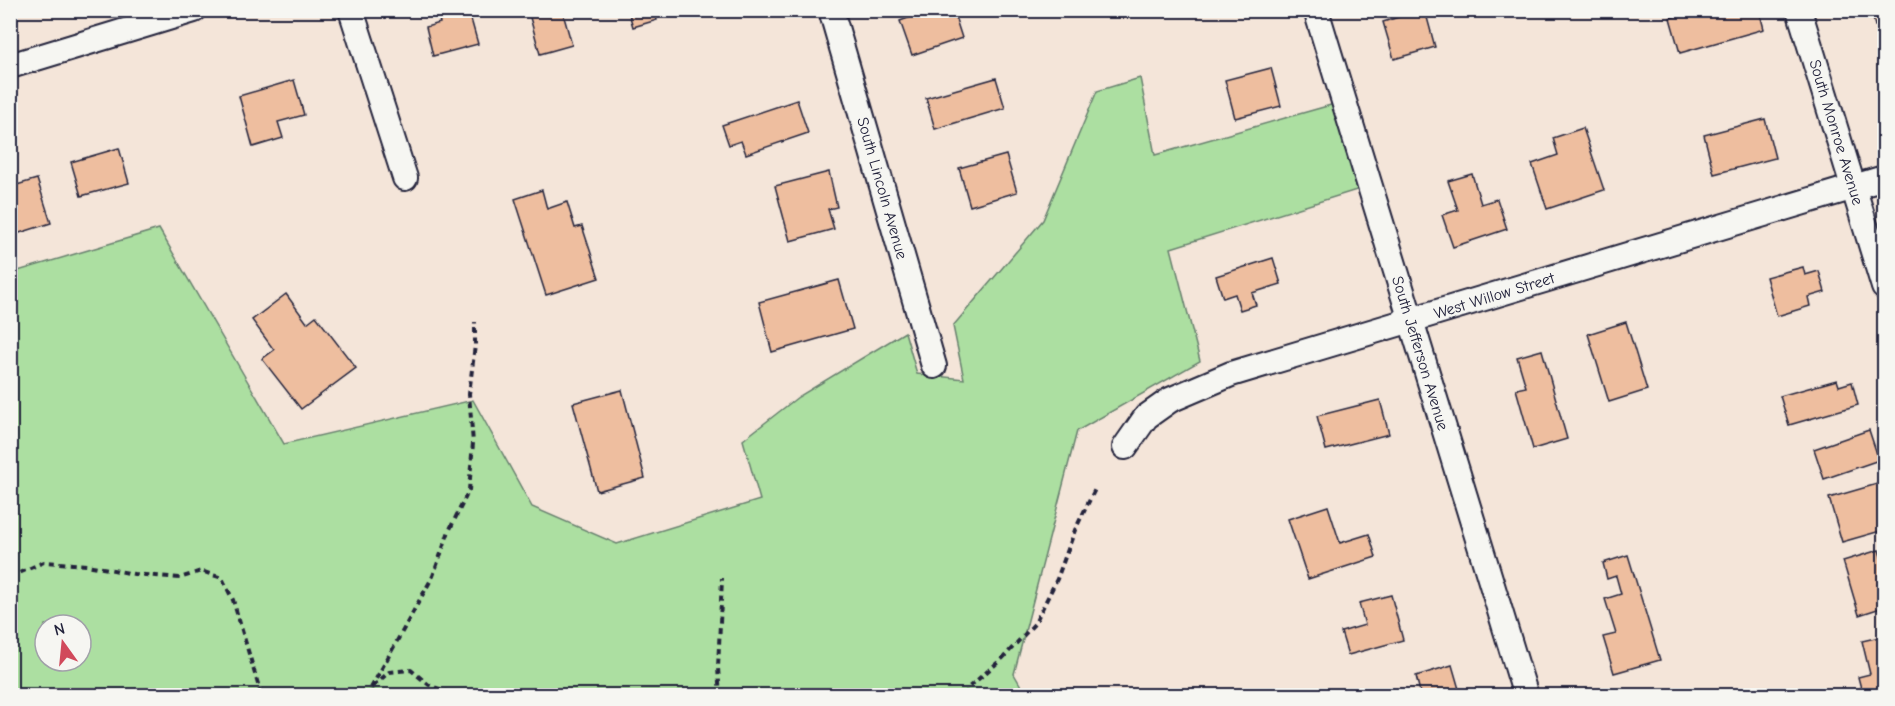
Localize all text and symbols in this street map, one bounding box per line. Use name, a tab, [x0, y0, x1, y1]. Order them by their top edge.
street label: South Monroe Avenue	[1805, 57, 1867, 207]
street label: South Lincoln Avenue	[853, 115, 911, 261]
street label: West Willow Street	[1432, 269, 1557, 323]
street label: South Jefferson Avenue	[1388, 274, 1452, 433]
north arrow	[33, 613, 93, 673]
text: N	[52, 619, 67, 640]

